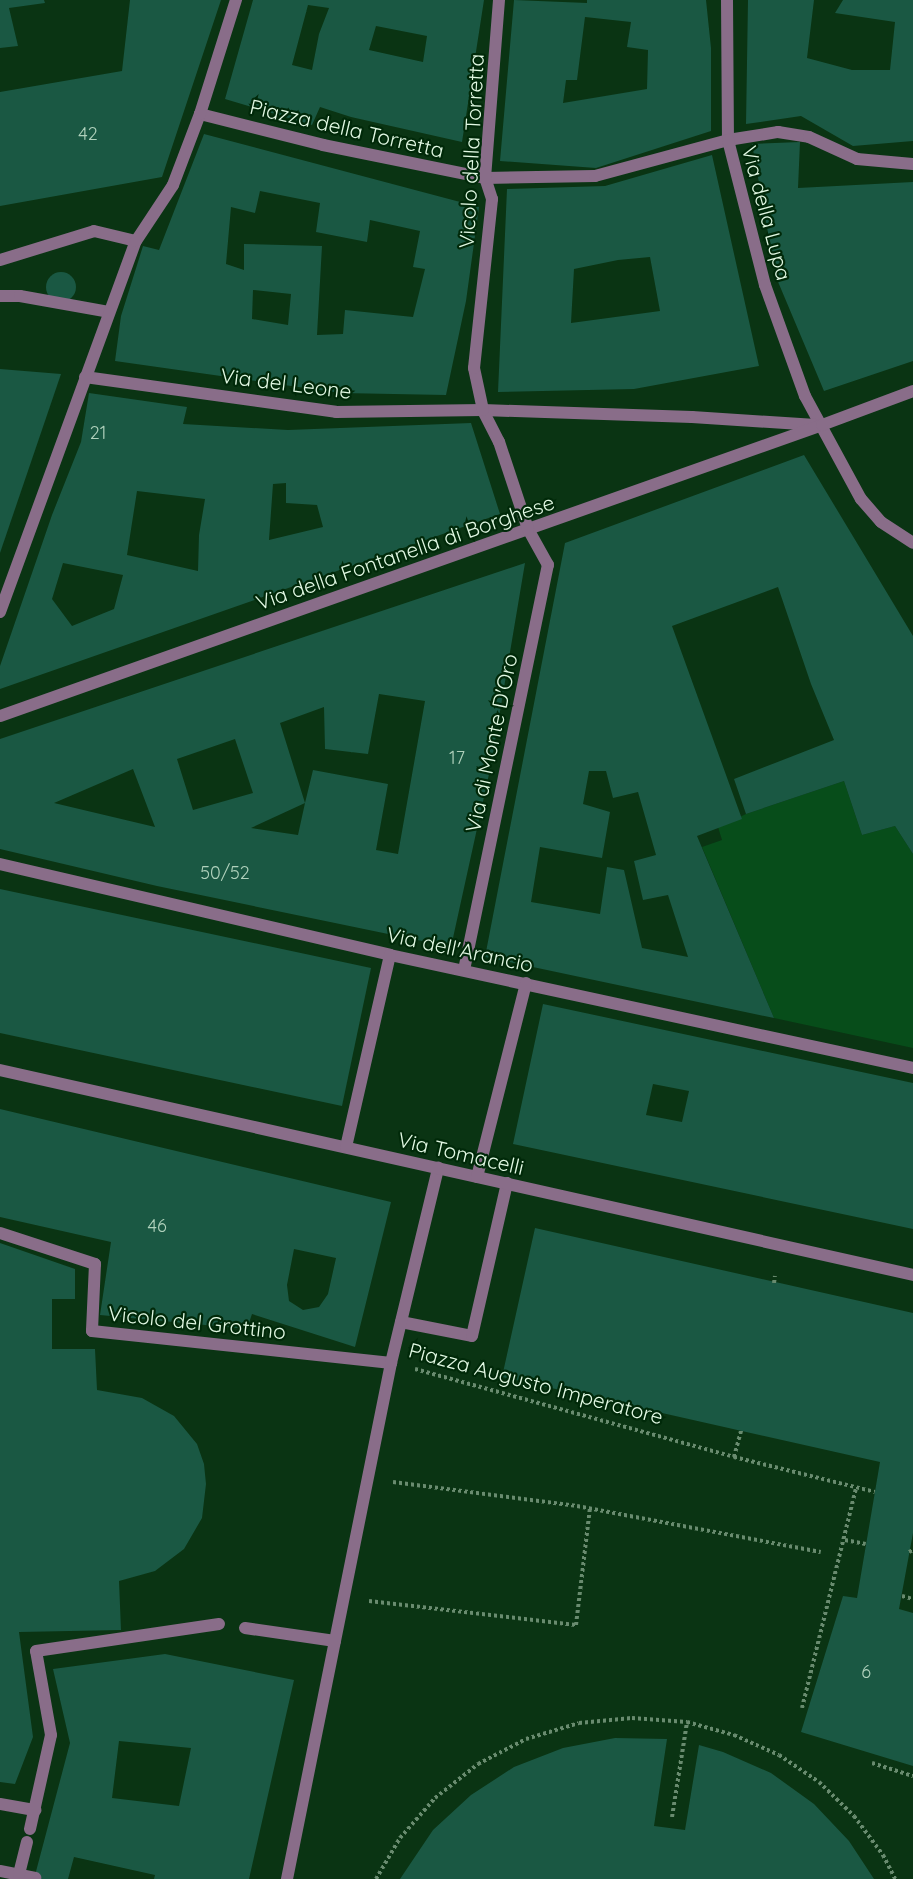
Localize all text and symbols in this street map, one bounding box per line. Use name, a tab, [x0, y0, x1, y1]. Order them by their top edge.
street label: Vicolo della Torretta	[453, 53, 489, 249]
street label: Piazza della Torretta	[248, 93, 446, 163]
house number: 42	[78, 123, 98, 145]
street label: Via della Lupa	[737, 143, 797, 283]
street label: Via del Leone	[219, 362, 353, 404]
house number: 21	[90, 422, 106, 444]
street label: Via della Fontanella di Borghese	[253, 489, 557, 615]
street label: Via di Monte D'Oro	[460, 651, 522, 835]
house number: 17	[449, 747, 465, 769]
house number: 50/52	[200, 862, 250, 884]
street label: Via dell'Arancio	[384, 921, 536, 977]
street label: Via Tomacelli	[396, 1126, 526, 1180]
house number: 46	[147, 1215, 167, 1237]
street label: Vicolo del Grottino	[107, 1300, 287, 1344]
street label: Piazza Augusto Imperatore	[406, 1337, 666, 1429]
house number: 6	[861, 1661, 871, 1683]

